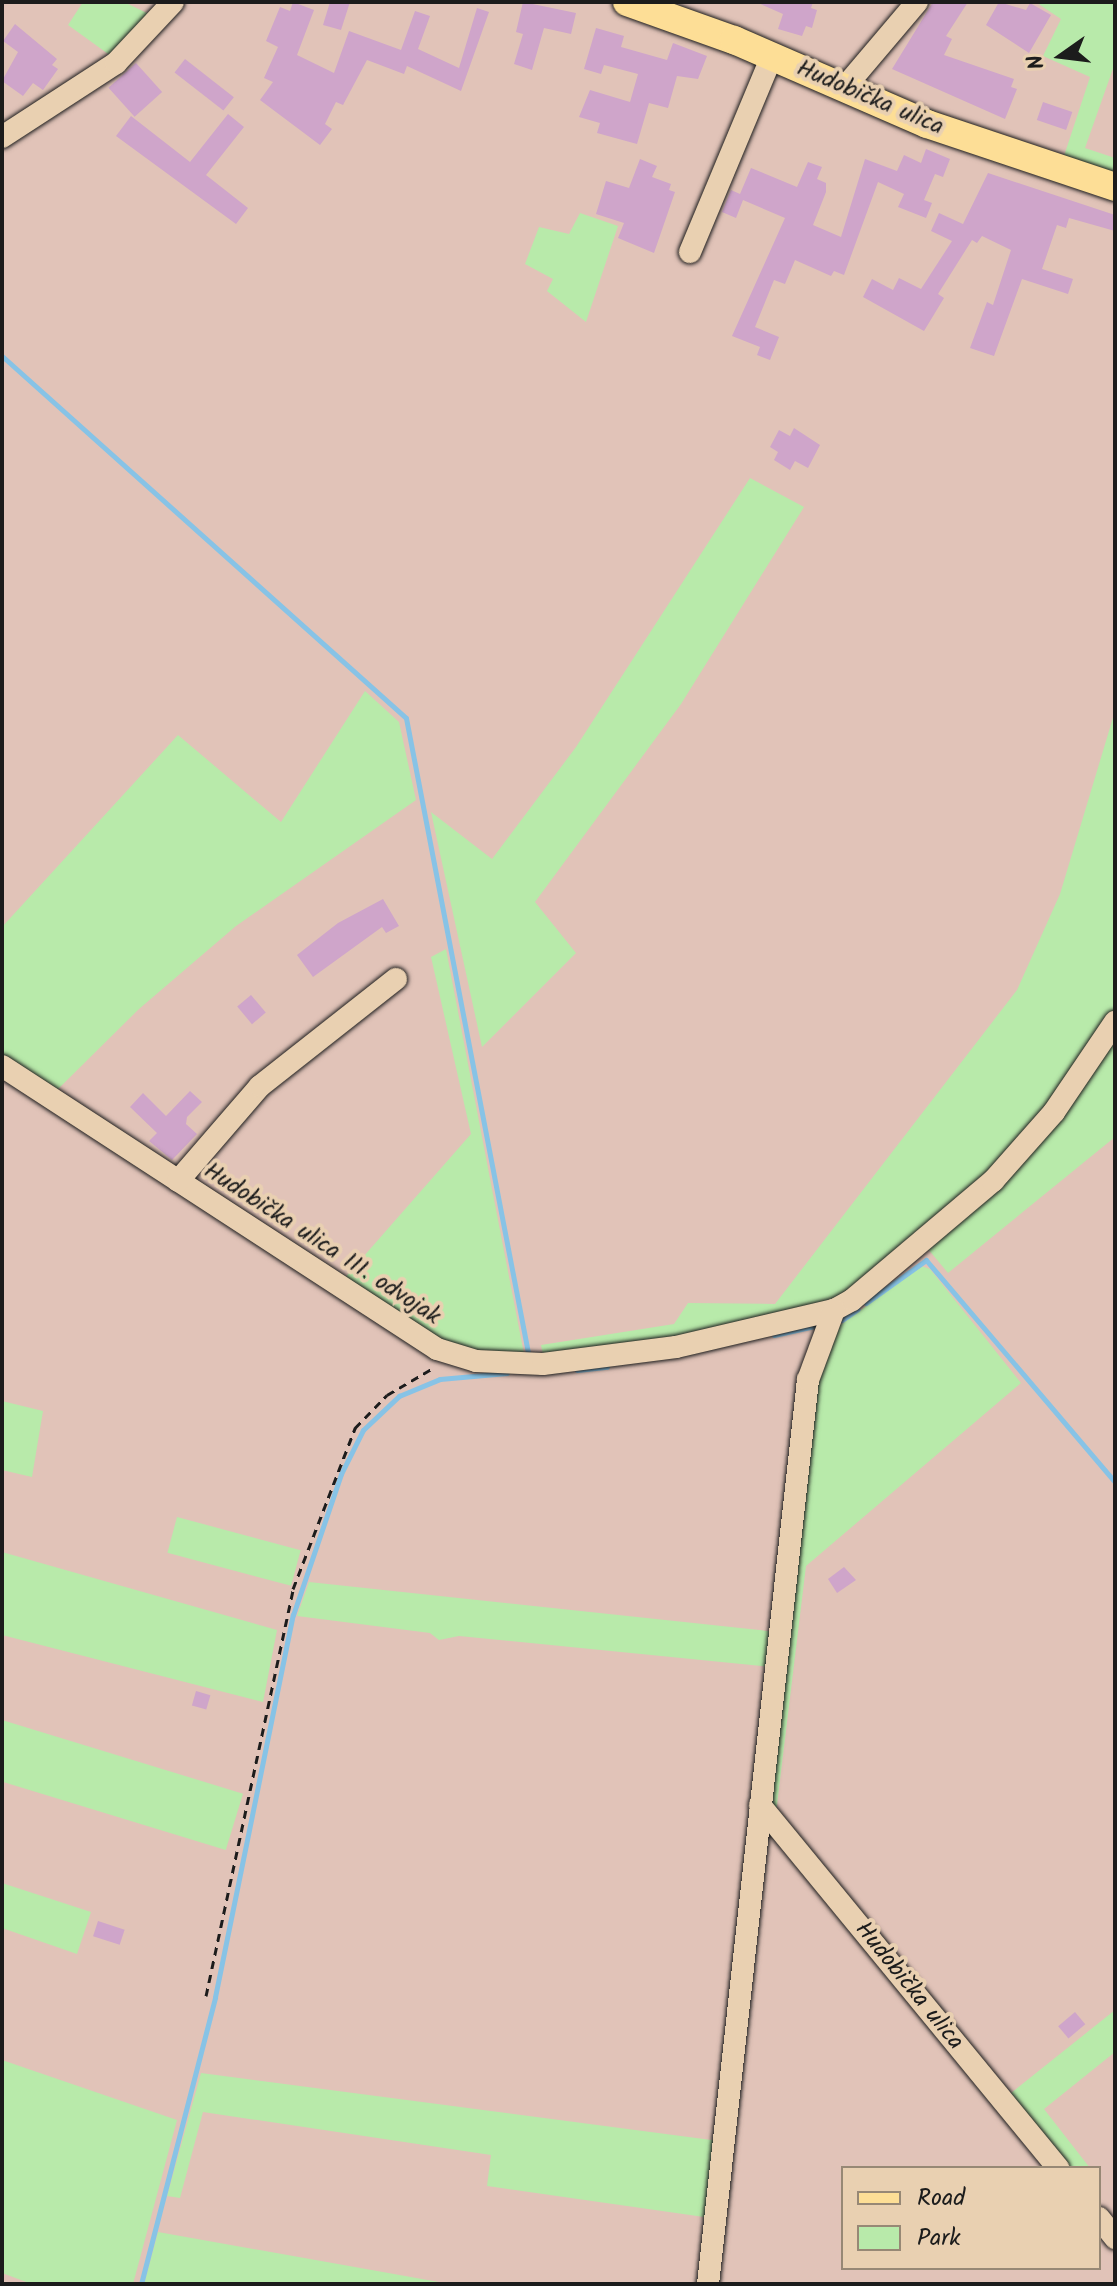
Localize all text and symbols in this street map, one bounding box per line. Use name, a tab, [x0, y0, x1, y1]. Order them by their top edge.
north arrow	[1021, 16, 1101, 96]
text: N	[1019, 51, 1056, 73]
street label: Hudobička ulica	[792, 54, 948, 142]
street label: Hudobička ulica III. odvojak	[198, 1157, 446, 1331]
street label: Hudobička ulica	[848, 1916, 970, 2056]
legend	[841, 2166, 1101, 2270]
text: Road	[917, 2179, 965, 2218]
text: Park	[917, 2219, 961, 2258]

